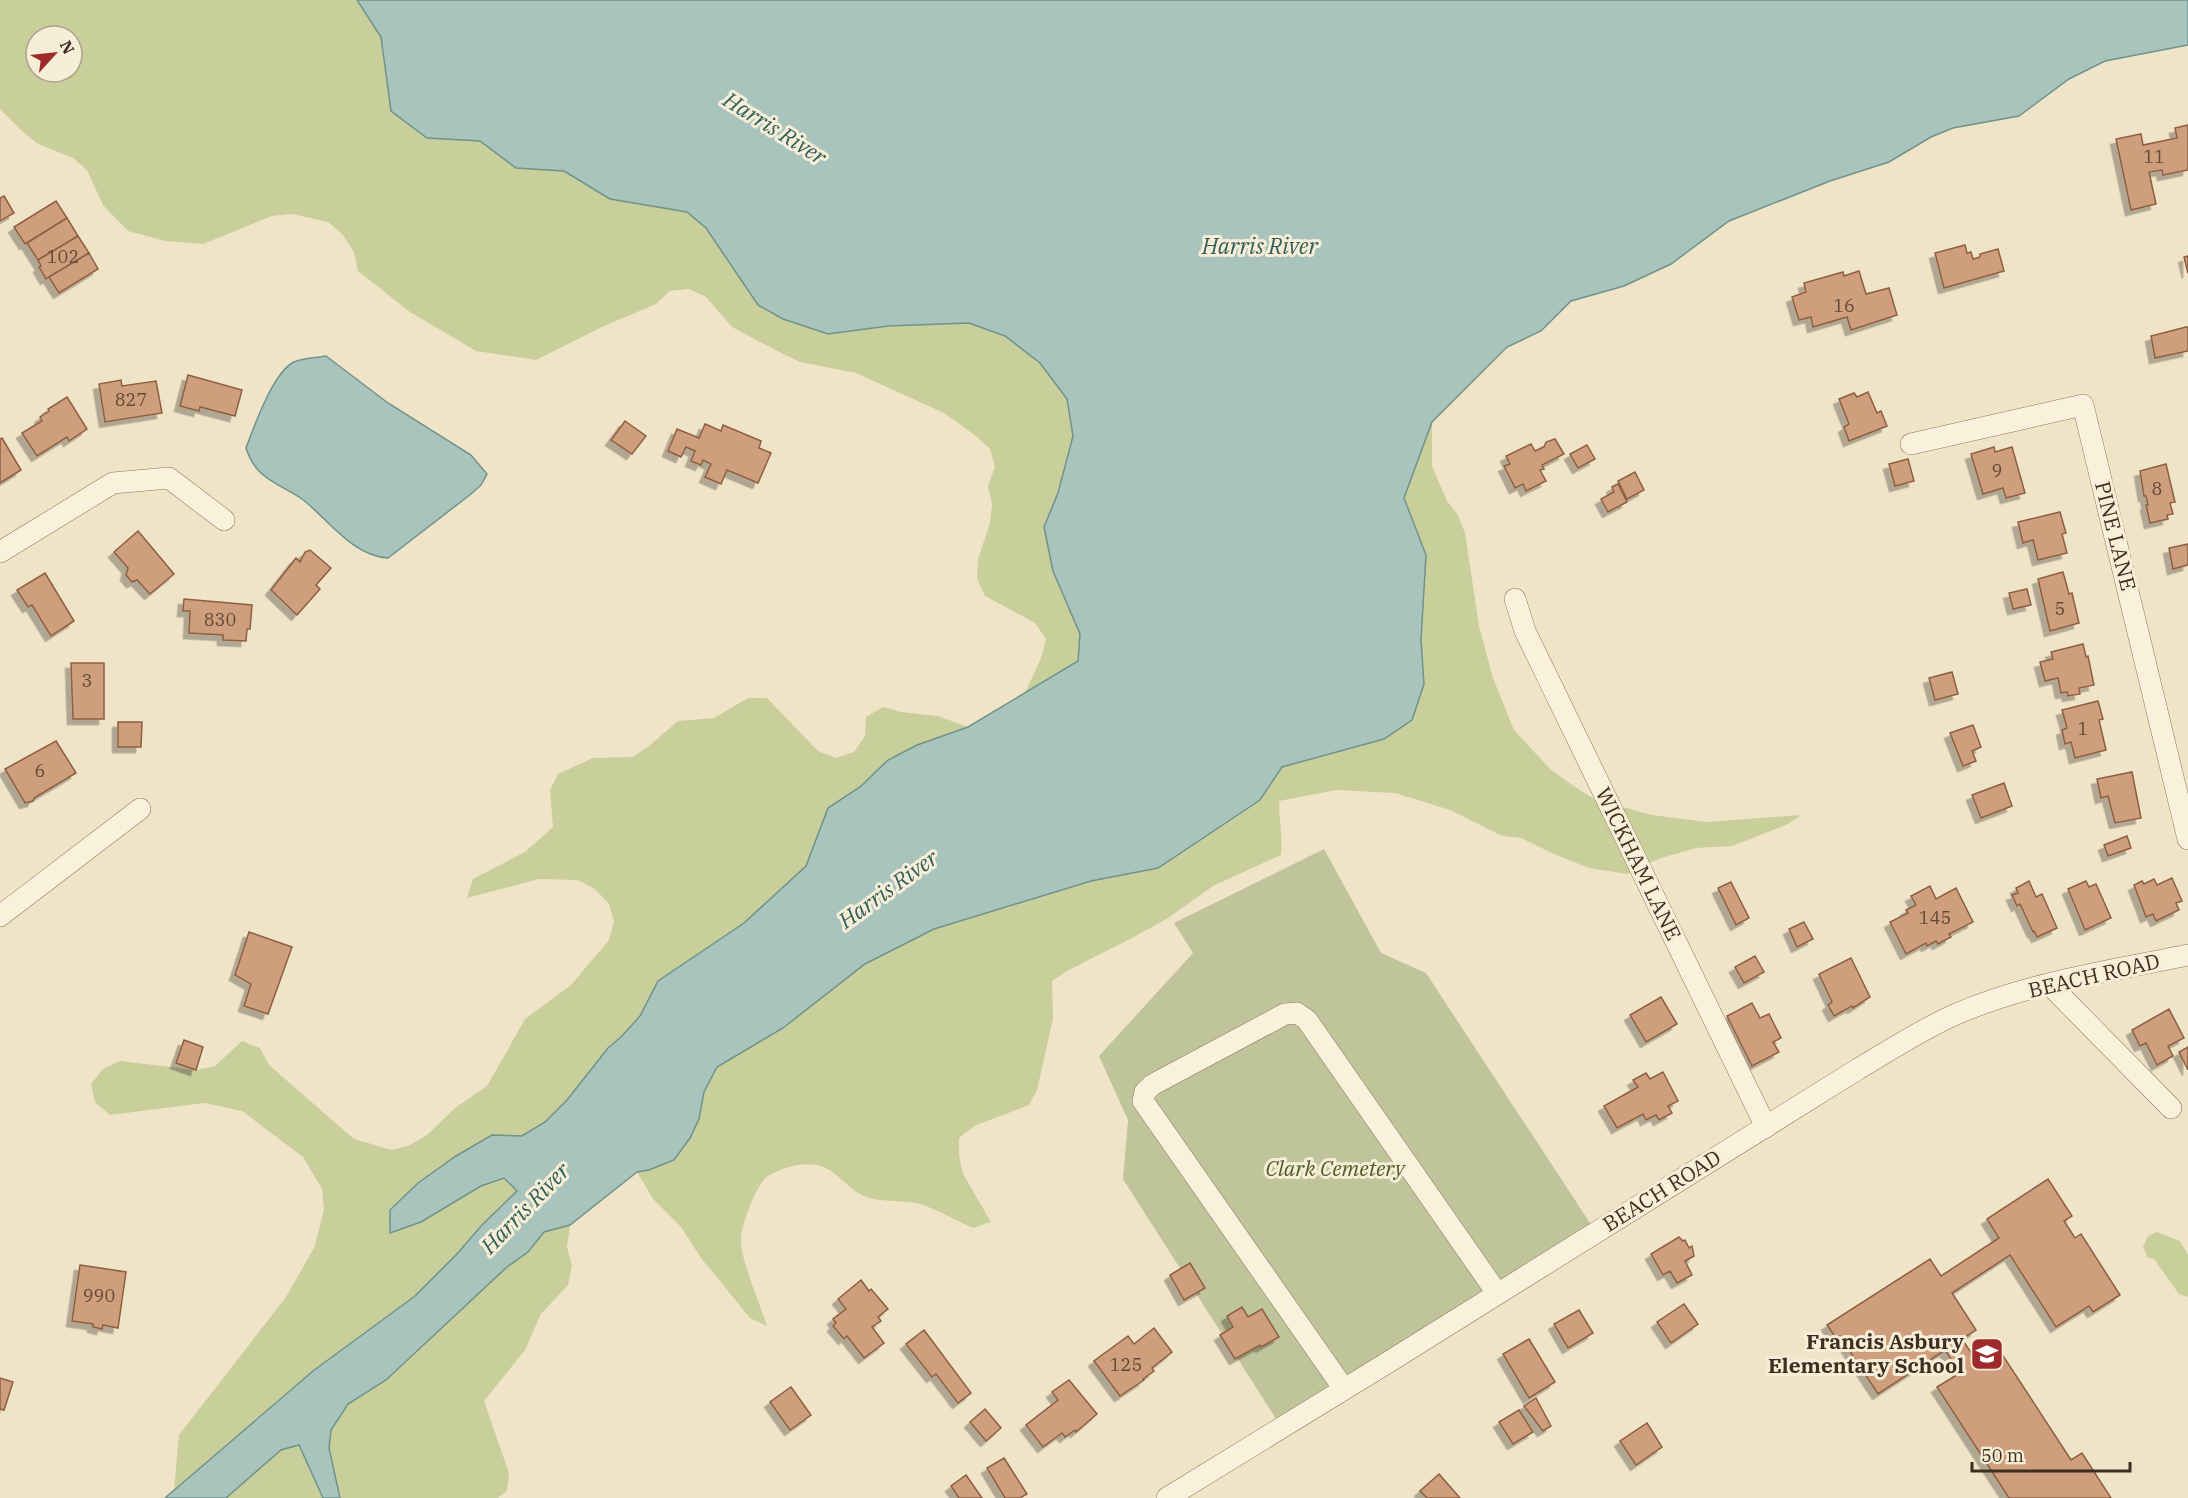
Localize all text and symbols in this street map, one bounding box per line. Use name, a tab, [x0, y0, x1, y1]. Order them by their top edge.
north arrow	[24, 24, 84, 84]
text: N	[56, 37, 79, 57]
water label: Harris River	[717, 84, 833, 171]
house number: 11	[2143, 145, 2165, 168]
water label: Harris River	[1201, 231, 1319, 260]
house number: 102	[47, 245, 79, 268]
house number: 16	[1833, 294, 1855, 317]
house number: 827	[115, 388, 147, 411]
house number: 9	[1992, 459, 2002, 482]
house number: 8	[2152, 477, 2162, 500]
street label: PINE LANE	[2089, 478, 2143, 593]
house number: 5	[2055, 597, 2065, 620]
house number: 830	[204, 608, 236, 631]
house number: 3	[82, 669, 92, 692]
house number: 1	[2078, 717, 2088, 740]
house number: 6	[35, 759, 45, 782]
street label: WICKHAM LANE	[1590, 782, 1688, 945]
water label: Harris River	[831, 842, 944, 935]
house number: 145	[1919, 906, 1951, 929]
street label: BEACH ROAD	[2025, 946, 2162, 1004]
street label: BEACH ROAD	[1597, 1143, 1726, 1238]
park label: Clark Cemetery	[1266, 1154, 1407, 1182]
water label: Harris River	[473, 1155, 576, 1260]
house number: 990	[83, 1284, 115, 1307]
place label: Francis Asbury Elementary School	[1768, 1327, 1964, 1379]
school or university icon: Francis Asbury Elementary School	[1969, 1336, 2005, 1372]
house number: 125	[1110, 1353, 1142, 1376]
scale bar	[1972, 1435, 2130, 1473]
text: 50 m	[1981, 1444, 2024, 1467]

